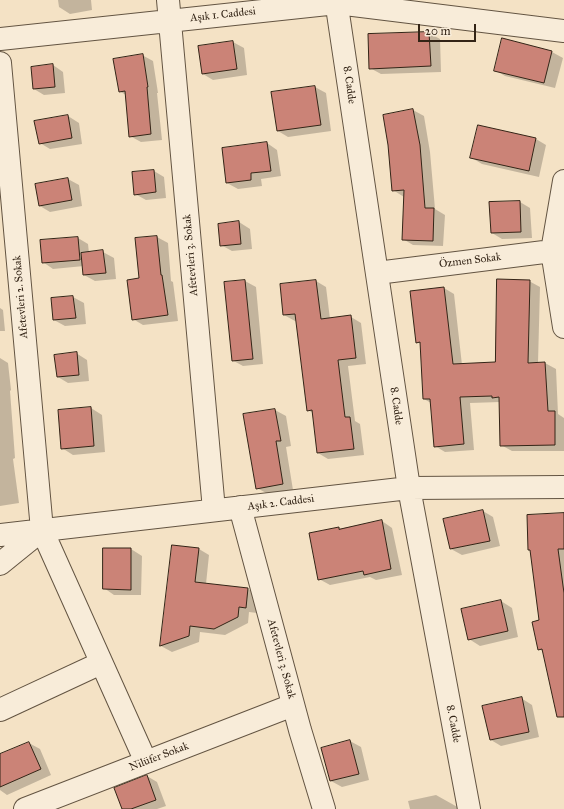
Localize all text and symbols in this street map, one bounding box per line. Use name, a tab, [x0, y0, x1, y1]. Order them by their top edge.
street label: Aşık 1. Caddesi	[190, 5, 256, 25]
scale bar	[420, 16, 478, 42]
text: 20 m	[425, 24, 451, 38]
street label: 8. Cadde	[340, 65, 358, 105]
street label: Afetevleri 3. Sokak	[181, 214, 201, 296]
street label: Özmen Sokak	[438, 251, 502, 271]
street label: Afetevleri 2. Sokak	[11, 255, 31, 339]
street label: 8. Cadde	[387, 386, 405, 426]
street label: Aşık 2. Caddesi	[247, 492, 315, 514]
street label: Afetevleri 3. Sokak	[264, 618, 298, 700]
street label: 8. Cadde	[443, 704, 463, 744]
street label: Nilüfer Sokak	[127, 740, 191, 774]

